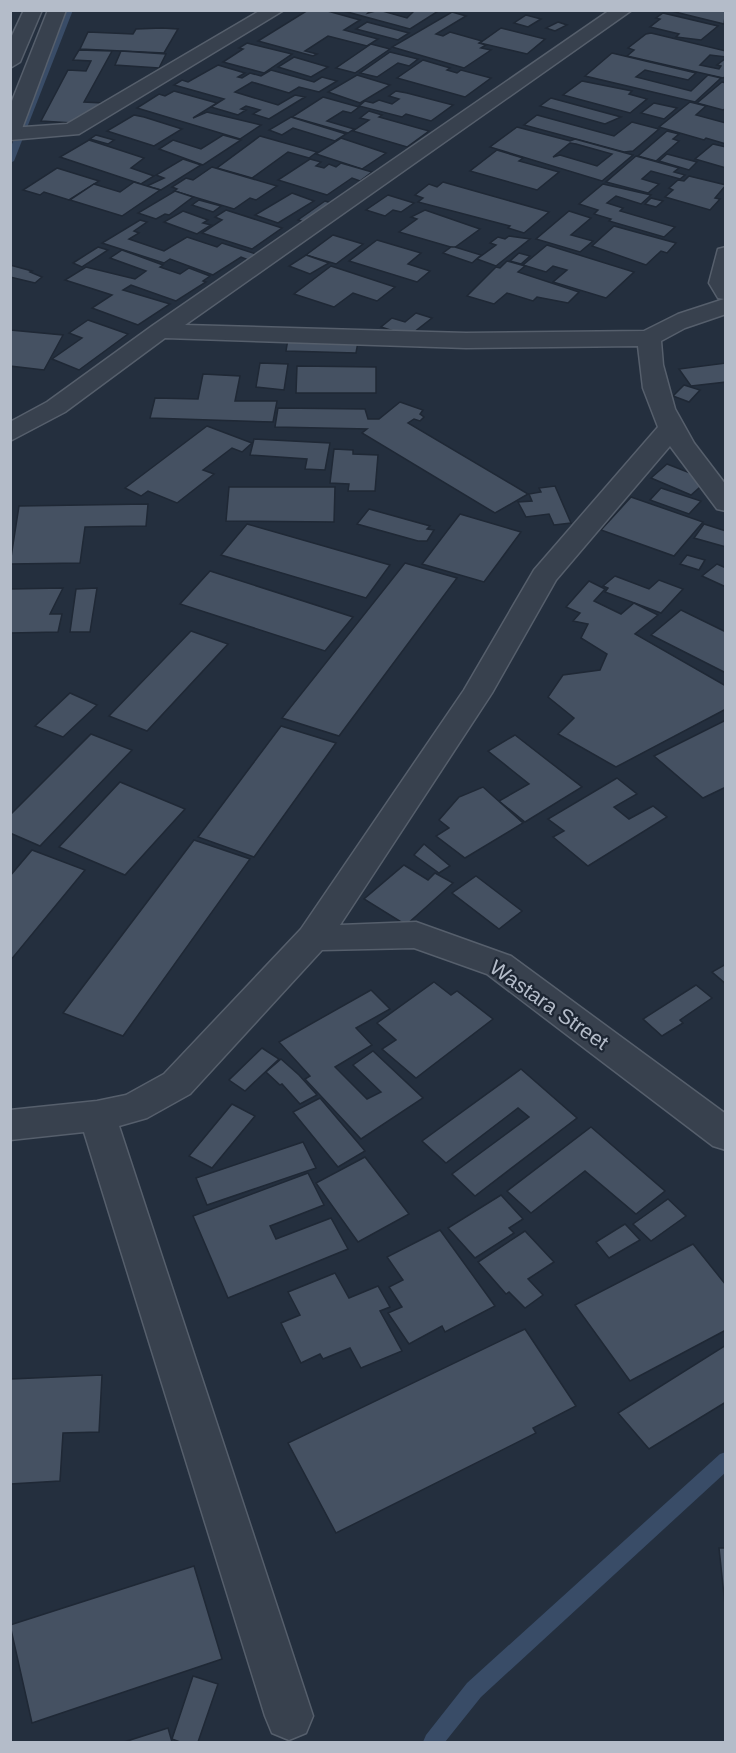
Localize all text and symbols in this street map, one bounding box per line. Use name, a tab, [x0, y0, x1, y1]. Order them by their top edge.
street label: Wastara Street	[486, 955, 613, 1054]

